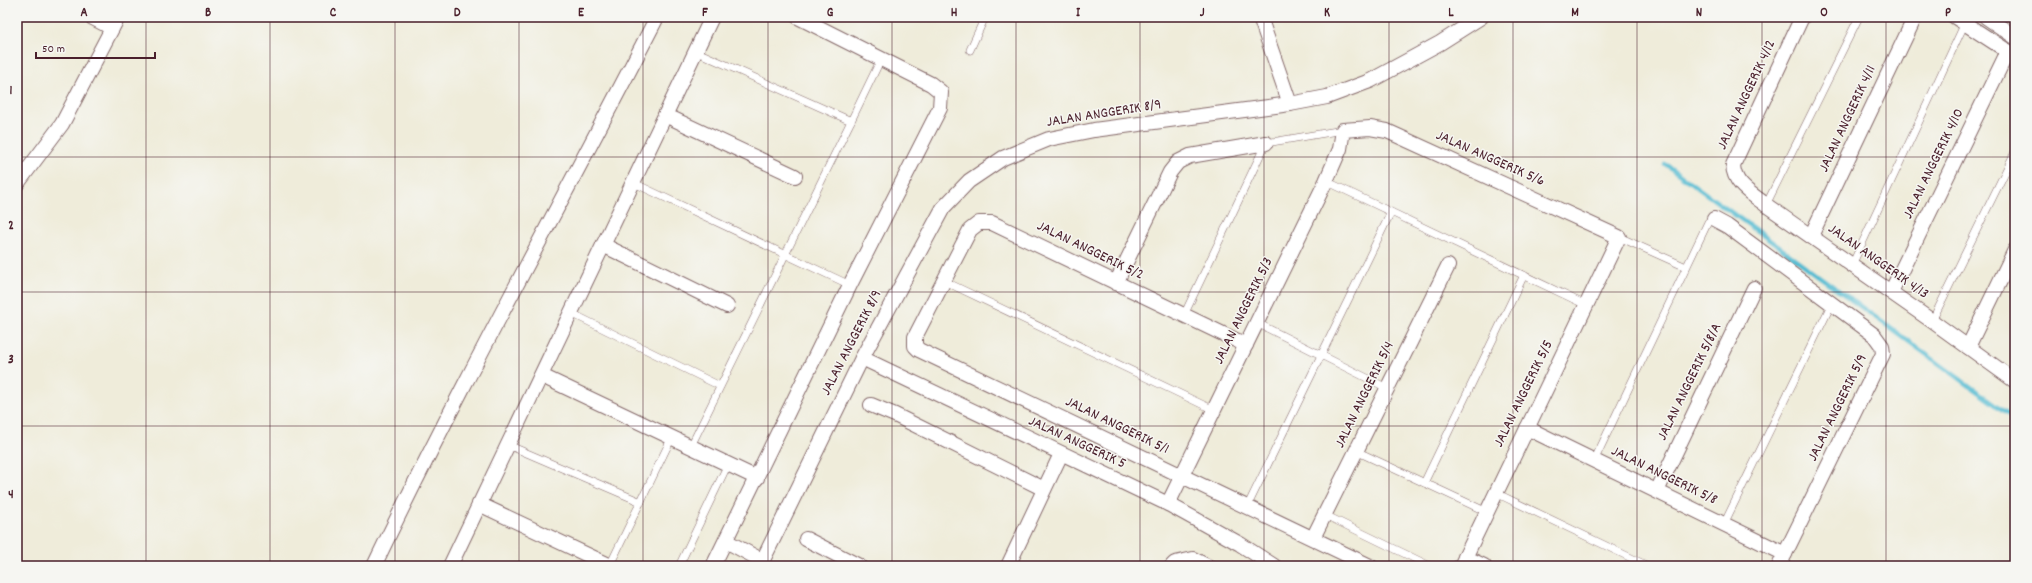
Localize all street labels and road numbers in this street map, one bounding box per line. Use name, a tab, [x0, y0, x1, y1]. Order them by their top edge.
street label: JALAN ANGGERIK 4/12	[1712, 36, 1782, 154]
street label: JALAN ANGGERIK 4/11	[1814, 62, 1882, 176]
street label: JALAN ANGGERIK 8/9	[1045, 94, 1163, 134]
street label: JALAN ANGGERIK 4/10	[1898, 105, 1970, 223]
street label: JALAN ANGGERIK 5/6	[1432, 125, 1548, 193]
street label: JALAN ANGGERIK 5/2	[1033, 216, 1147, 286]
street label: JALAN ANGGERIK 4/13	[1823, 219, 1933, 305]
street label: JALAN ANGGERIK 5/3	[1209, 254, 1279, 368]
street label: JALAN ANGGERIK 8/9	[816, 286, 888, 400]
street label: JALAN ANGGERIK 5/8/A	[1652, 319, 1728, 445]
street label: JALAN ANGGERIK 5/5	[1488, 337, 1560, 451]
street label: JALAN ANGGERIK 5/4	[1330, 338, 1400, 452]
street label: JALAN ANGGERIK 5/9	[1803, 351, 1873, 465]
street label: JALAN ANGGERIK 5/1	[1062, 393, 1172, 459]
street label: JALAN ANGGERIK 5	[1025, 413, 1129, 473]
street label: JALAN ANGGERIK 5/8	[1607, 441, 1721, 511]

